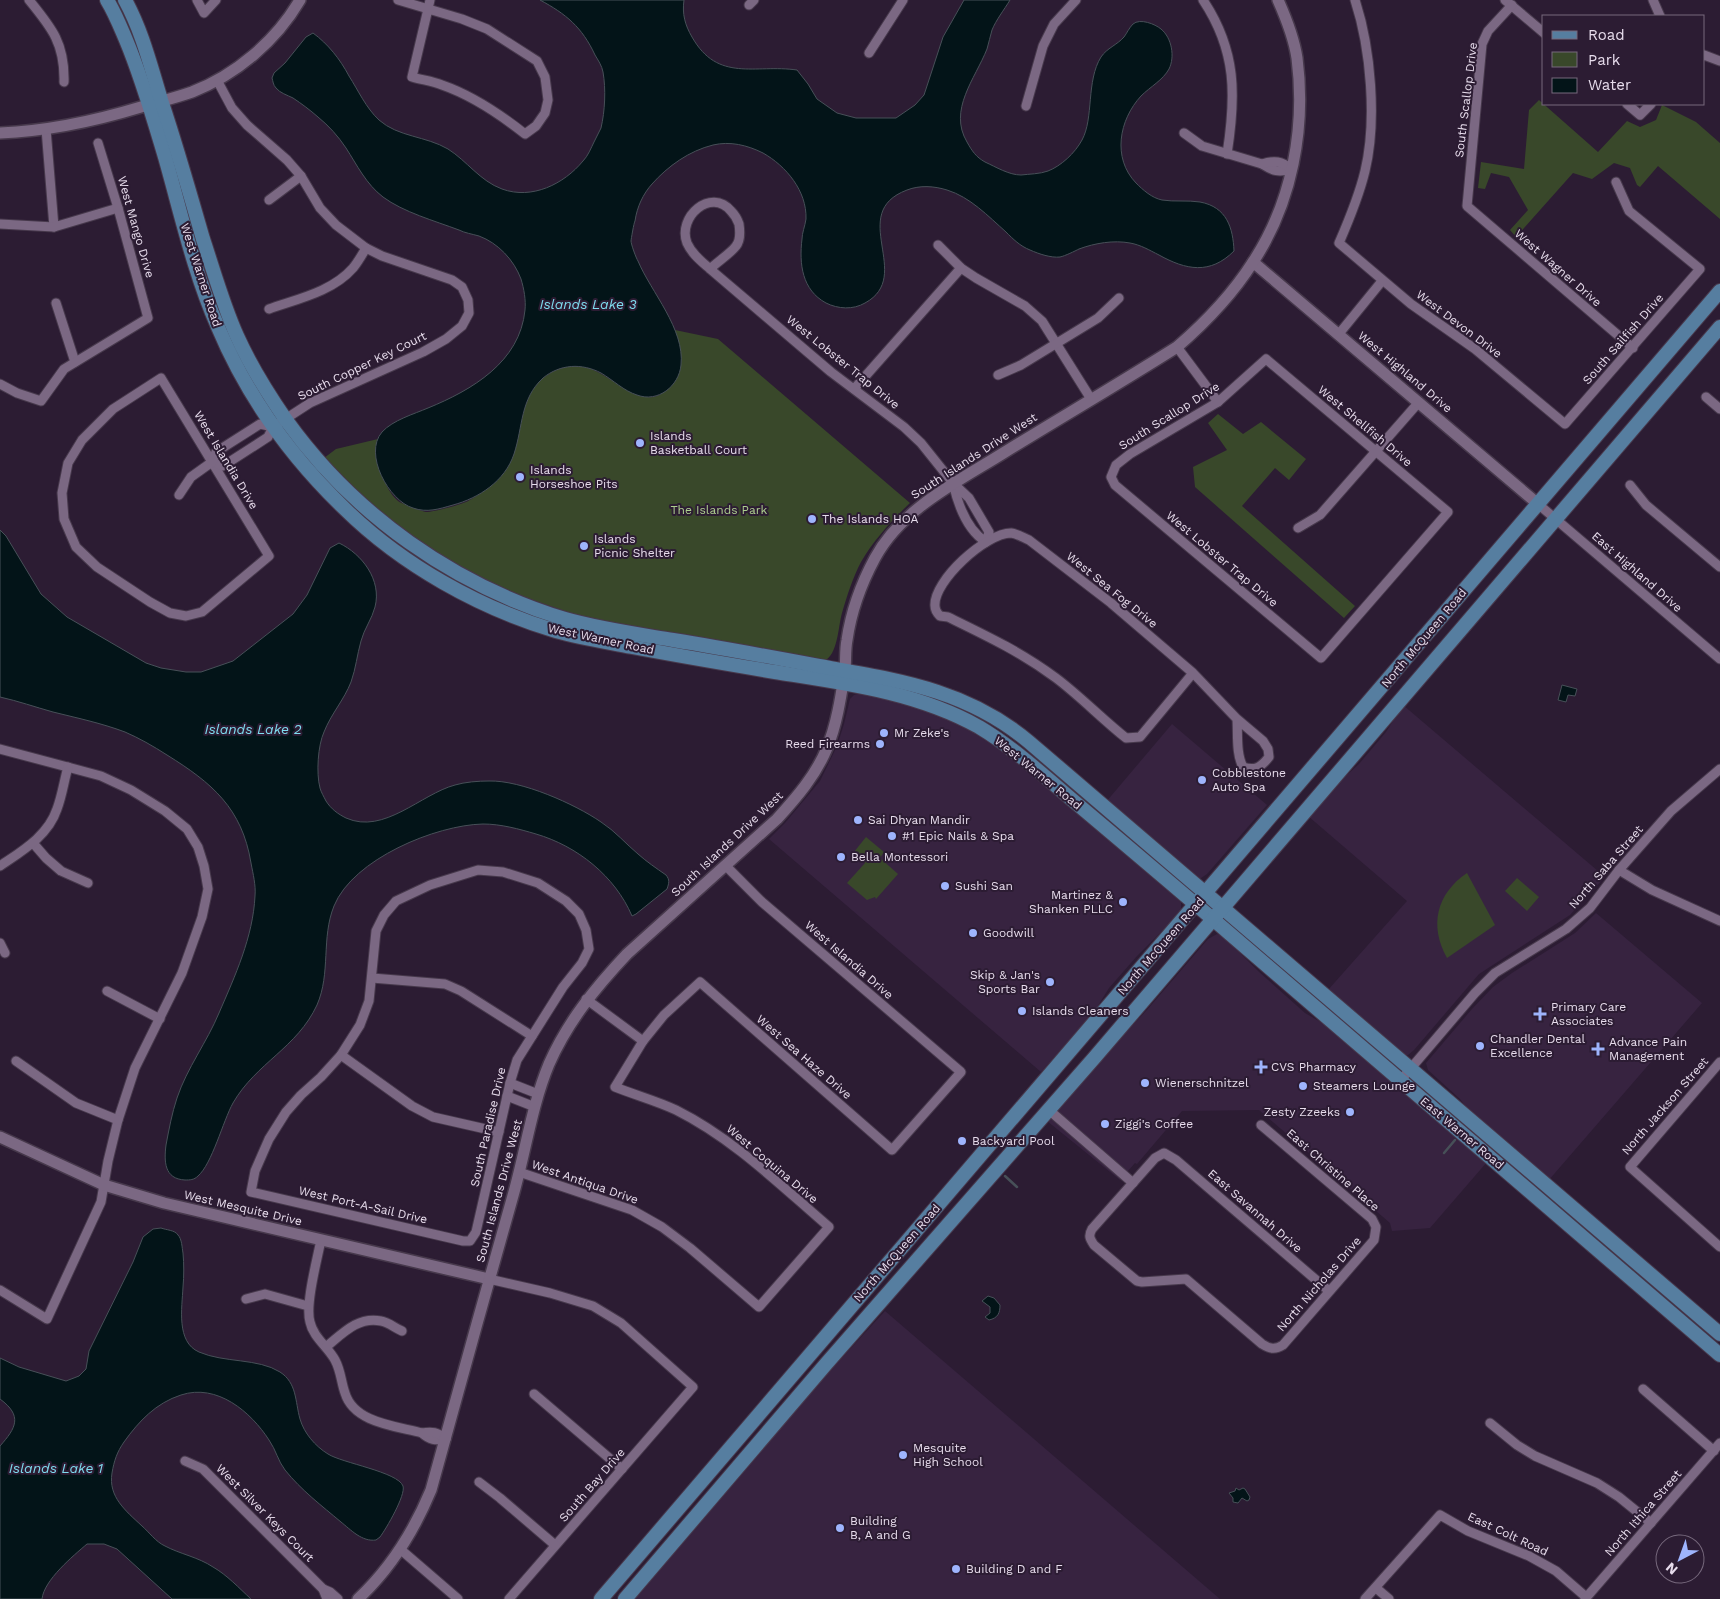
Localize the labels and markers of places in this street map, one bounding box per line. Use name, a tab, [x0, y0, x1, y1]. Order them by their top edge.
place label: Islands Basketball Court	[650, 429, 747, 457]
marker: Islands Basketball Court	[634, 437, 646, 449]
place label: Islands Horseshoe Pits	[530, 463, 618, 491]
marker: Islands Horseshoe Pits	[514, 471, 526, 483]
place label: The Islands HOA	[822, 512, 919, 526]
marker: The Islands HOA	[806, 513, 818, 525]
place label: Islands Picnic Shelter	[594, 532, 675, 560]
marker: Islands Picnic Shelter	[578, 540, 590, 552]
place label: Mr Zeke's	[894, 726, 949, 740]
marker: Mr Zeke's	[878, 727, 890, 739]
place label: Reed Firearms	[785, 737, 870, 751]
marker: Reed Firearms	[874, 738, 886, 750]
place label: Cobblestone Auto Spa	[1212, 766, 1286, 794]
marker: Cobblestone Auto Spa	[1196, 774, 1208, 786]
place label: Sai Dhyan Mandir	[868, 813, 970, 827]
marker: Sai Dhyan Mandir	[852, 814, 864, 826]
place label: #1 Epic Nails & Spa	[902, 829, 1014, 843]
marker: #1 Epic Nails & Spa	[886, 830, 898, 842]
place label: Bella Montessori	[851, 850, 948, 864]
marker: Bella Montessori	[835, 851, 847, 863]
place label: Sushi San	[955, 879, 1013, 893]
marker: Sushi San	[939, 880, 951, 892]
place label: Martinez & Shanken PLLC	[1029, 888, 1114, 916]
marker: Martinez & Shanken PLLC	[1117, 896, 1129, 908]
place label: Goodwill	[983, 926, 1035, 940]
marker: Goodwill	[967, 927, 979, 939]
place label: Skip & Jan's Sports Bar	[970, 968, 1040, 996]
marker: Skip & Jan's Sports Bar	[1044, 976, 1056, 988]
place label: Primary Care Associates	[1551, 1000, 1626, 1028]
place label: Islands Cleaners	[1032, 1004, 1129, 1018]
marker: Islands Cleaners	[1016, 1005, 1028, 1017]
marker: Primary Care Associates	[1533, 1007, 1547, 1021]
place label: Chandler Dental Excellence	[1490, 1032, 1585, 1060]
place label: Advance Pain Management	[1609, 1035, 1687, 1063]
marker: Chandler Dental Excellence	[1474, 1040, 1486, 1052]
marker: Advance Pain Management	[1591, 1042, 1605, 1056]
place label: CVS Pharmacy	[1271, 1060, 1357, 1074]
marker: CVS Pharmacy	[1255, 1061, 1267, 1073]
place label: Wienerschnitzel	[1155, 1076, 1249, 1090]
marker: Wienerschnitzel	[1139, 1077, 1151, 1089]
place label: Steamers Lounge	[1313, 1079, 1415, 1093]
marker: Steamers Lounge	[1297, 1080, 1309, 1092]
place label: Zesty Zzeeks	[1264, 1105, 1340, 1119]
marker: Zesty Zzeeks	[1344, 1106, 1356, 1118]
place label: Ziggi's Coffee	[1115, 1117, 1193, 1131]
marker: Ziggi's Coffee	[1099, 1118, 1111, 1130]
place label: Backyard Pool	[972, 1134, 1055, 1148]
marker: Backyard Pool	[956, 1135, 968, 1147]
place label: Mesquite High School	[913, 1441, 983, 1469]
marker: Mesquite High School	[897, 1449, 909, 1461]
place label: Building B, A and G	[850, 1514, 911, 1542]
marker: Building B, A and G	[834, 1522, 846, 1534]
place label: Building D and F	[966, 1562, 1063, 1576]
marker: Building D and F	[950, 1563, 962, 1575]

